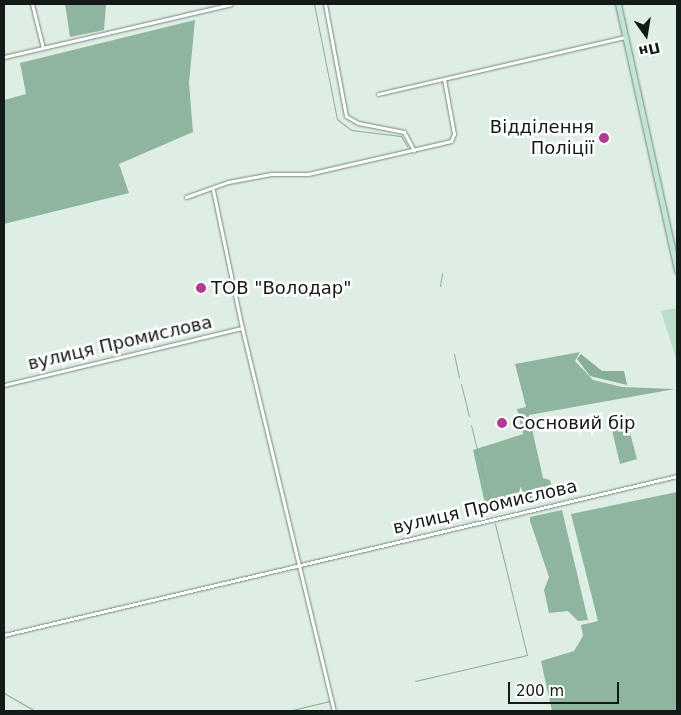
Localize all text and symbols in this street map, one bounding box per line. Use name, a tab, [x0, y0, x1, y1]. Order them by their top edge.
north arrow	[621, 10, 671, 60]
text: Пн	[637, 39, 662, 60]
place label: Відділення Поліції	[490, 117, 594, 160]
marker: Відділення Поліції	[598, 132, 610, 144]
place label: ТОВ "Володар"	[211, 277, 352, 299]
marker: ТОВ "Володар"	[195, 282, 207, 294]
street label: вулиця Промислова	[26, 311, 214, 375]
place label: Сосновий бір	[512, 412, 636, 434]
marker: Сосновий бір	[496, 417, 508, 429]
street label: вулиця Промислова	[391, 475, 579, 539]
scale bar	[511, 672, 622, 704]
text: 200 m	[516, 682, 564, 700]

